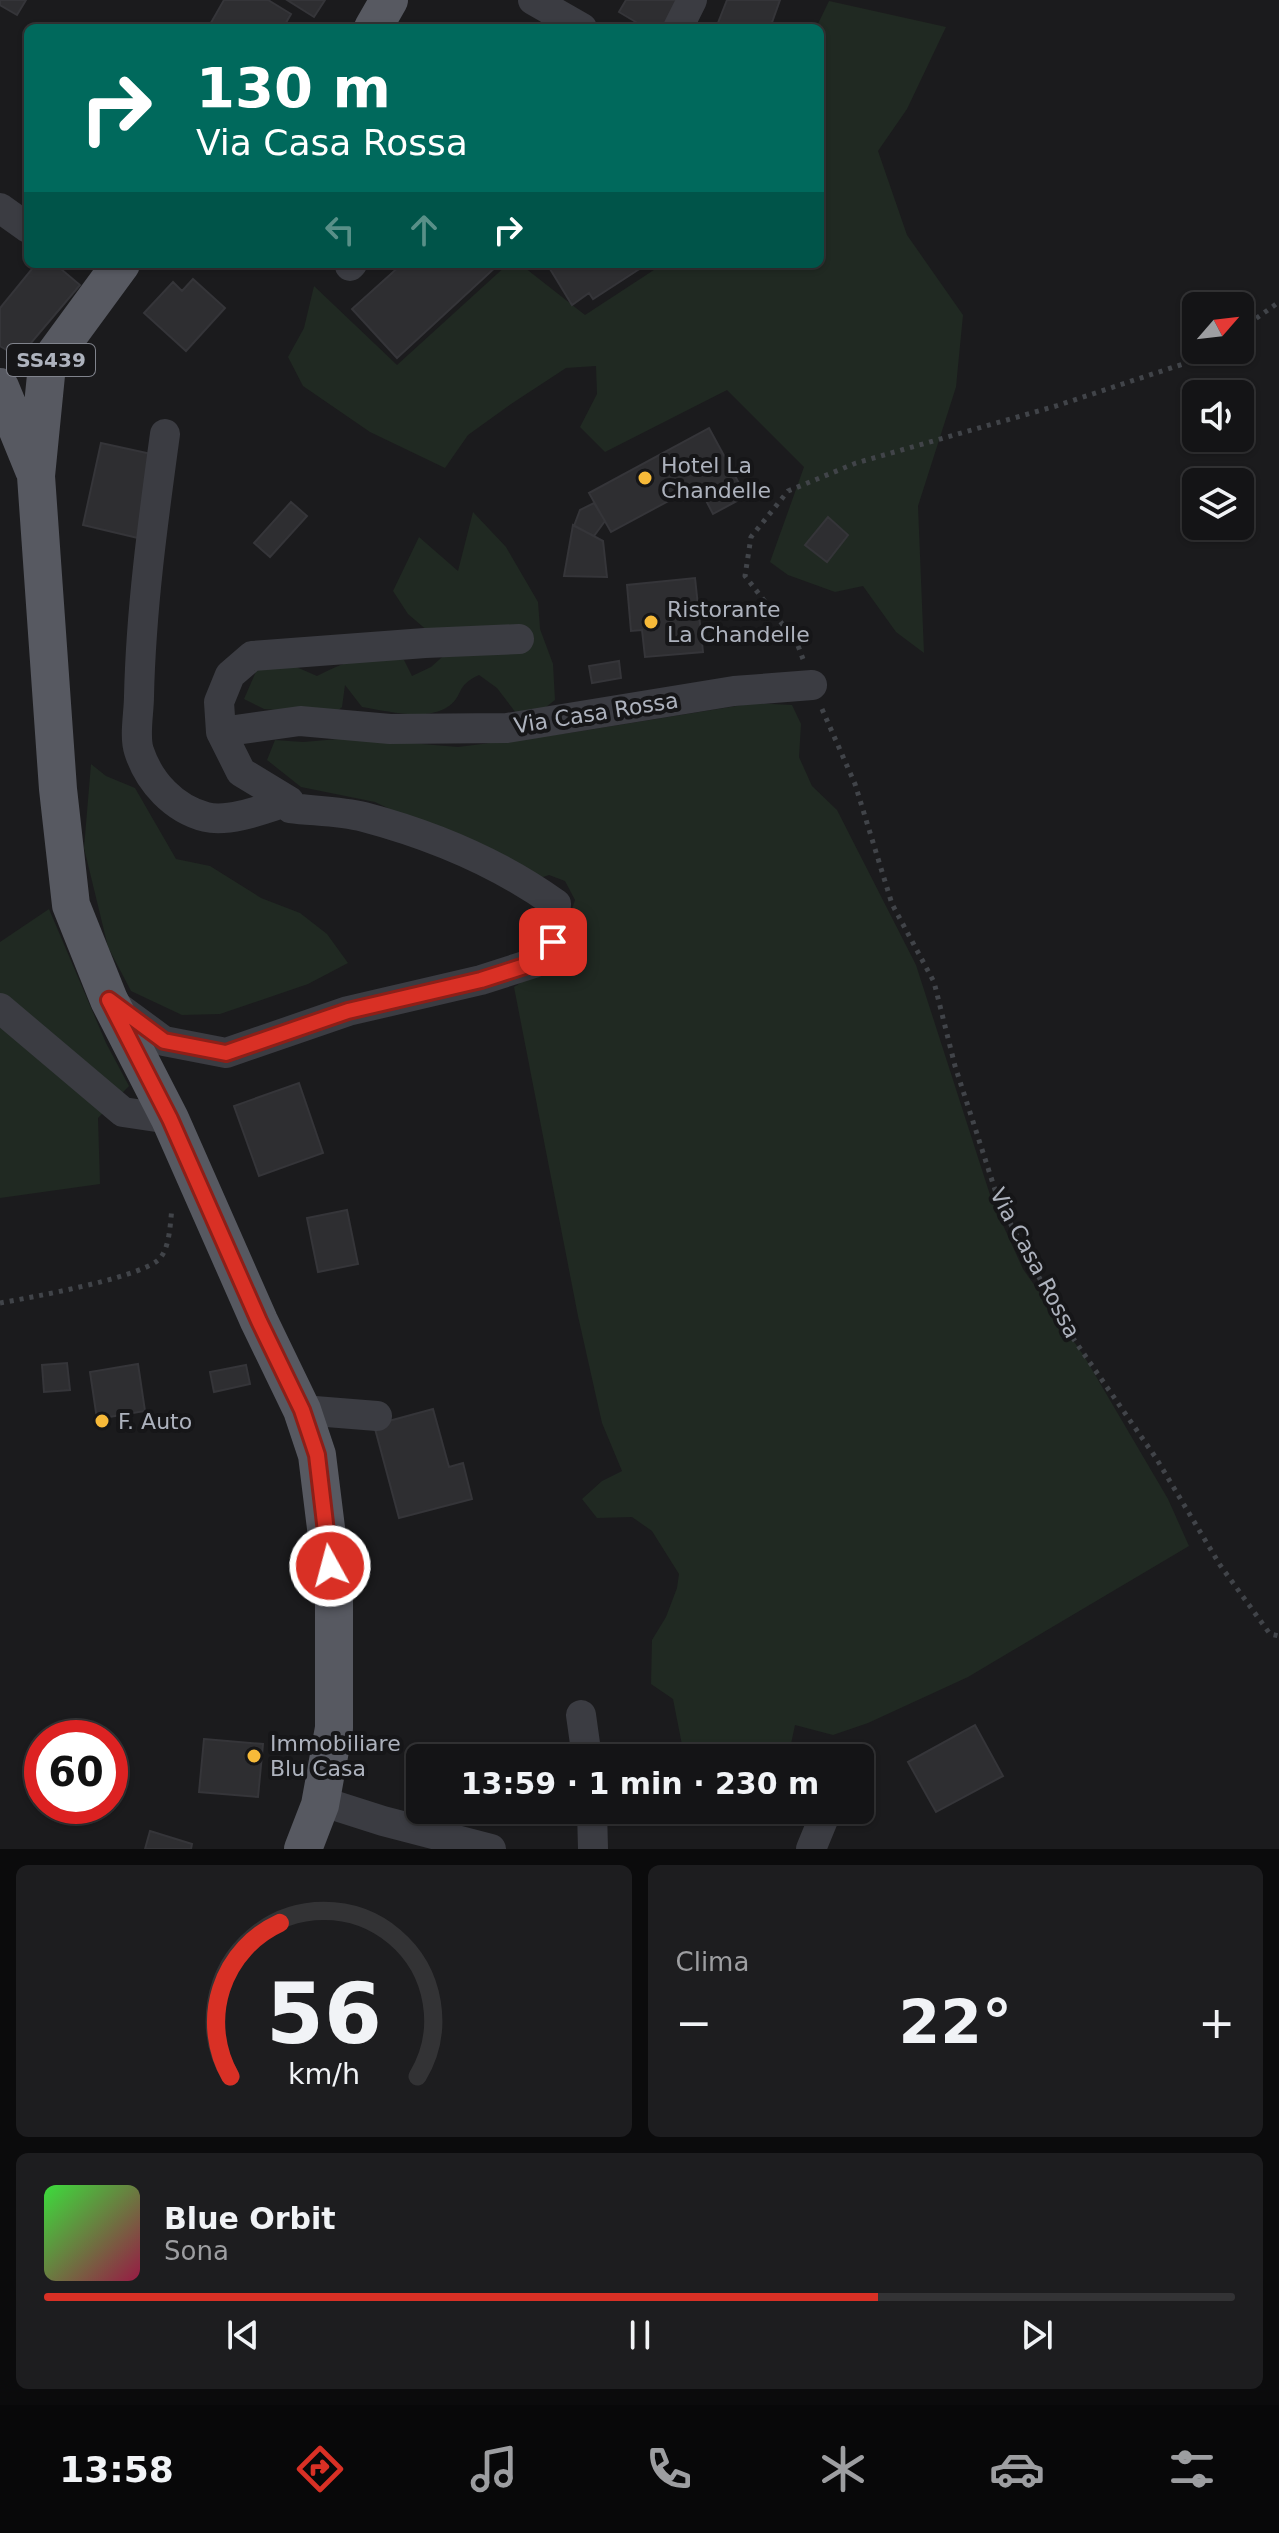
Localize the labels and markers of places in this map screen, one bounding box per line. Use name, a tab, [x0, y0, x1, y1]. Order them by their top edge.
place label: Hotel La Chandelle	[661, 453, 771, 503]
marker: Hotel La Chandelle	[636, 469, 654, 487]
place label: Ristorante La Chandelle	[667, 597, 810, 647]
marker: Ristorante La Chandelle	[642, 613, 660, 631]
pin	[519, 908, 587, 976]
place label: F. Auto	[118, 1409, 192, 1434]
marker: F. Auto	[93, 1412, 111, 1430]
place label: Immobiliare Blu Casa	[270, 1731, 401, 1781]
marker: Immobiliare Blu Casa	[245, 1747, 263, 1765]

